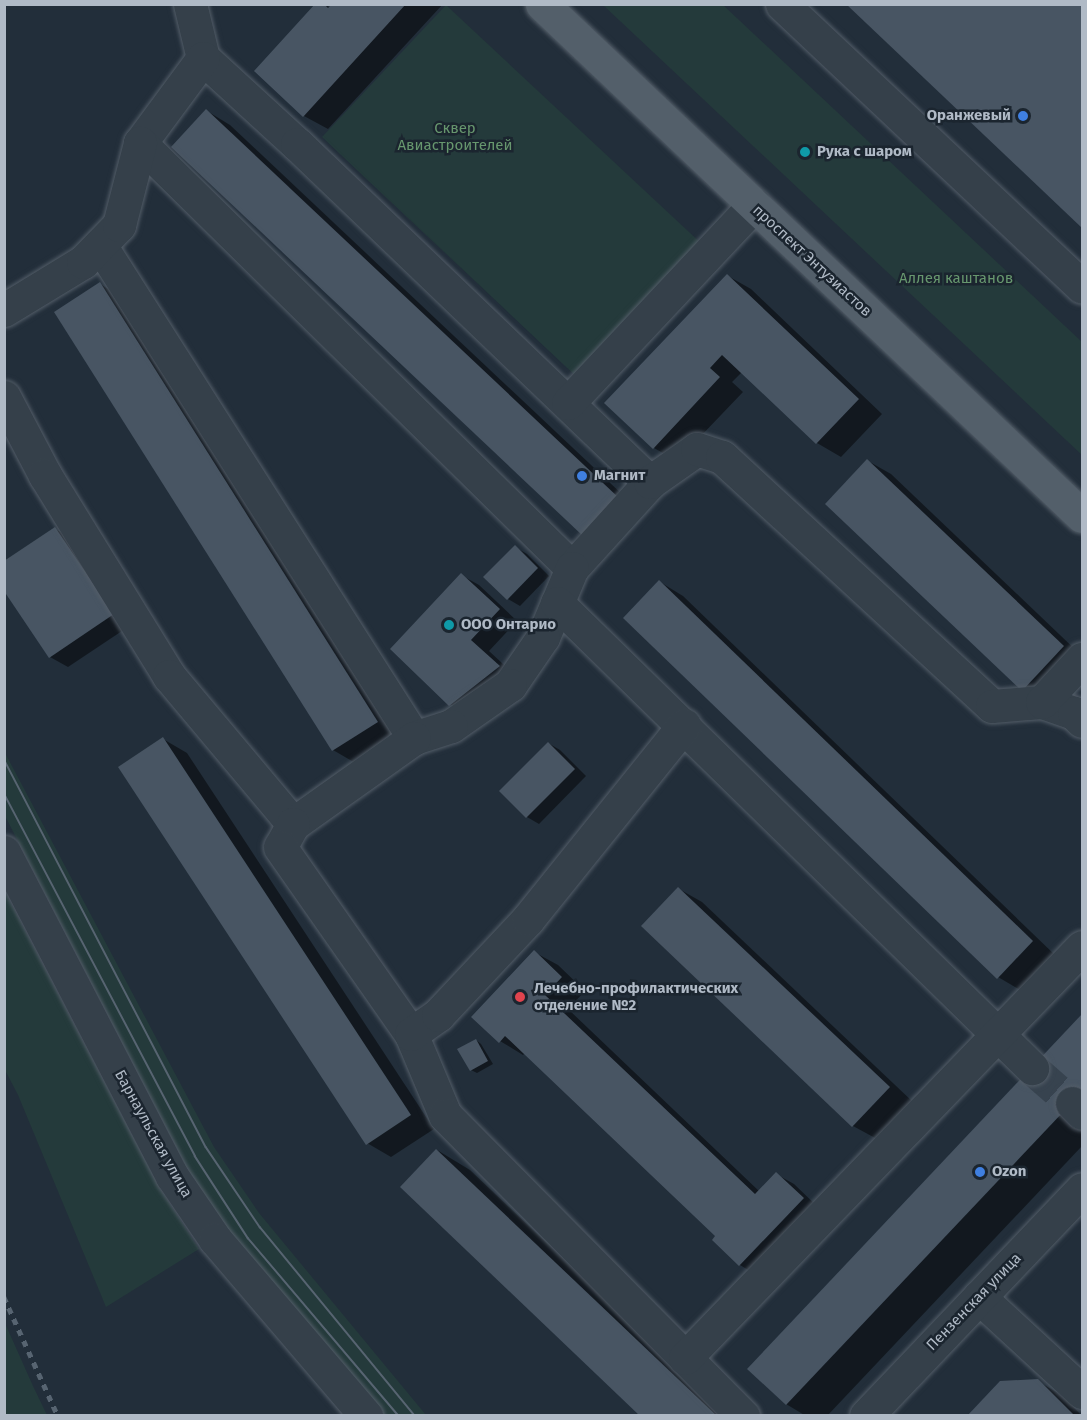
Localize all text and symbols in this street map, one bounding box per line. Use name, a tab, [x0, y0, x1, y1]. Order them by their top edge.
place label: Оранжевый	[927, 107, 1011, 125]
marker: Оранжевый	[1016, 109, 1030, 123]
park label: Сквер Авиастроителей	[397, 119, 513, 154]
place label: Рука с шаром	[817, 143, 912, 161]
marker: Рука с шаром	[798, 145, 812, 159]
street label: проспект Энтузиастов	[749, 201, 875, 321]
park label: Аллея каштанов	[899, 270, 1013, 288]
place label: Магнит	[594, 467, 645, 485]
marker: Магнит	[575, 469, 589, 483]
place label: ООО Онтарио	[461, 616, 556, 634]
marker: ООО Онтарио	[442, 618, 456, 632]
place label: Лечебно-профилактических отделение №2	[534, 979, 738, 1014]
marker: Лечебно-профилактических отделение №2	[511, 988, 529, 1006]
street label: Барнаульская улица	[110, 1067, 196, 1201]
place label: Ozon	[992, 1163, 1026, 1181]
marker: Ozon	[973, 1165, 987, 1179]
street label: Пензенская улица	[923, 1249, 1025, 1355]

